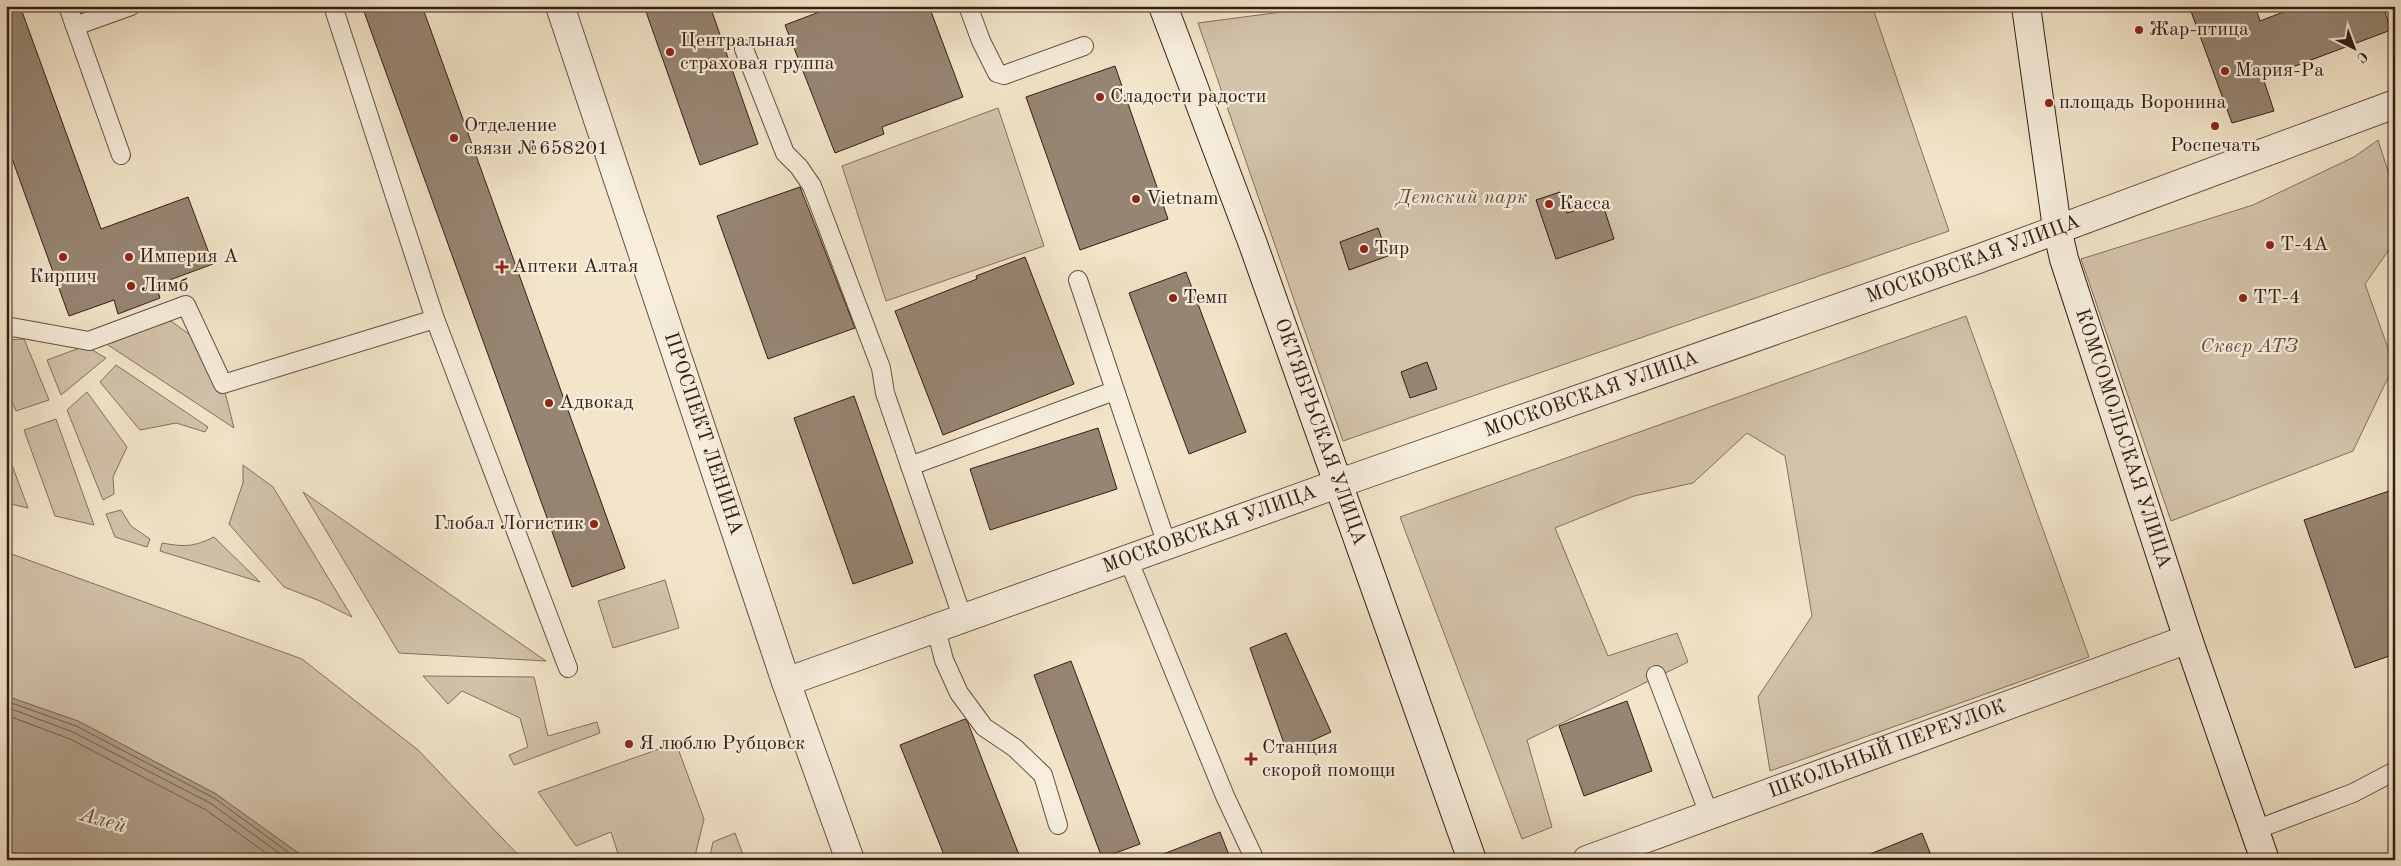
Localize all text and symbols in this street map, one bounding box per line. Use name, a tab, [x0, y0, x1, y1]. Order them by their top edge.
place label: Жар-птица	[2149, 20, 2249, 40]
north arrow	[2328, 22, 2378, 72]
marker: Жар-птица	[2133, 24, 2145, 36]
place label: Центральная страховая группа	[680, 31, 835, 74]
marker: Центральная страховая группа	[664, 46, 676, 58]
text: С	[2354, 49, 2370, 65]
place label: Мария-Ра	[2235, 61, 2324, 81]
marker: Мария-Ра	[2219, 65, 2231, 77]
place label: Сладости радости	[1110, 87, 1266, 107]
marker: Сладости радости	[1094, 91, 1106, 103]
place label: площадь Воронина	[2059, 93, 2226, 113]
marker: площадь Воронина	[2043, 97, 2055, 109]
place label: Отделение связи №658201	[464, 116, 609, 159]
marker: Роспечать	[2209, 120, 2221, 132]
marker: Отделение связи №658201	[448, 132, 460, 144]
place label: Роспечать	[2170, 136, 2260, 156]
park label: Детский парк	[1394, 188, 1528, 208]
place label: Vietnam	[1146, 189, 1219, 209]
marker: Vietnam	[1130, 193, 1142, 205]
place label: Касса	[1559, 194, 1611, 214]
marker: Касса	[1543, 198, 1555, 210]
street label: МОСКОВСКАЯ УЛИЦА	[1864, 212, 2083, 307]
place label: Т-4А	[2280, 235, 2329, 255]
place label: Тир	[1374, 239, 1409, 259]
marker: Т-4А	[2264, 239, 2276, 251]
marker: Тир	[1358, 243, 1370, 255]
place label: Империя А	[139, 247, 238, 267]
marker: Кирпич	[57, 251, 69, 263]
marker: Империя А	[123, 251, 135, 263]
place label: Аптеки Алтая	[512, 257, 638, 277]
marker: Аптеки Алтая	[496, 261, 508, 273]
place label: Кирпич	[29, 267, 97, 287]
place label: Лимб	[141, 276, 189, 296]
marker: Лимб	[125, 280, 137, 292]
place label: Темп	[1183, 288, 1228, 308]
place label: ТТ-4	[2253, 288, 2301, 308]
marker: Темп	[1167, 292, 1179, 304]
marker: ТТ-4	[2237, 292, 2249, 304]
street label: КОМСОМОЛЬСКАЯ УЛИЦА	[2071, 306, 2174, 571]
street label: ОКТЯБРЬСКАЯ УЛИЦА	[1270, 316, 1369, 548]
street label: ПРОСПЕКТ ЛЕНИНА	[660, 330, 746, 538]
park label: Сквер АТЗ	[2200, 337, 2299, 357]
street label: МОСКОВСКАЯ УЛИЦА	[1481, 348, 1701, 442]
place label: Адвокад	[559, 393, 634, 413]
marker: Адвокад	[543, 397, 555, 409]
street label: МОСКОВСКАЯ УЛИЦА	[1100, 482, 1319, 577]
place label: Глобал Логистик	[434, 514, 584, 534]
marker: Глобал Логистик	[588, 518, 600, 530]
street label: ШКОЛЬНЫЙ ПЕРЕУЛОК	[1766, 697, 2009, 802]
place label: Я люблю Рубцовск	[639, 734, 805, 754]
marker: Я люблю Рубцовск	[623, 738, 635, 750]
place label: Станция скорой помощи	[1262, 738, 1396, 781]
marker: Станция скорой помощи	[1244, 752, 1258, 766]
water label: Алей	[77, 804, 128, 838]

